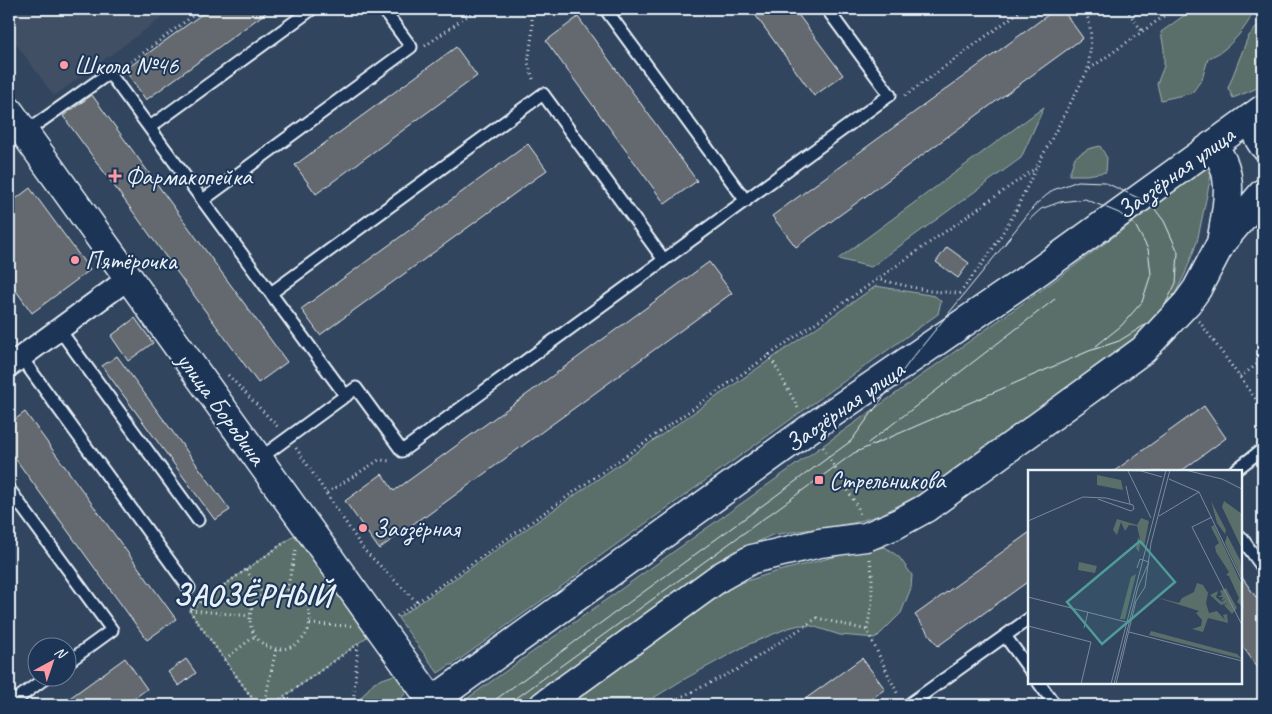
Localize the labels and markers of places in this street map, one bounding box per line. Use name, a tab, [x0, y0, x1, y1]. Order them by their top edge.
place label: Школа №46	[74, 50, 179, 82]
marker: Школа №46	[58, 59, 70, 71]
place label: Фармакопейка	[125, 161, 254, 193]
marker: Фармакопейка	[109, 170, 121, 182]
place label: Пятёрочка	[85, 245, 179, 277]
marker: Пятёрочка	[69, 254, 81, 266]
place label: Стрельникова	[829, 465, 947, 497]
marker: Стрельникова	[813, 474, 825, 486]
place label: Заозёрная	[373, 513, 462, 546]
marker: Заозёрная	[357, 522, 369, 534]

